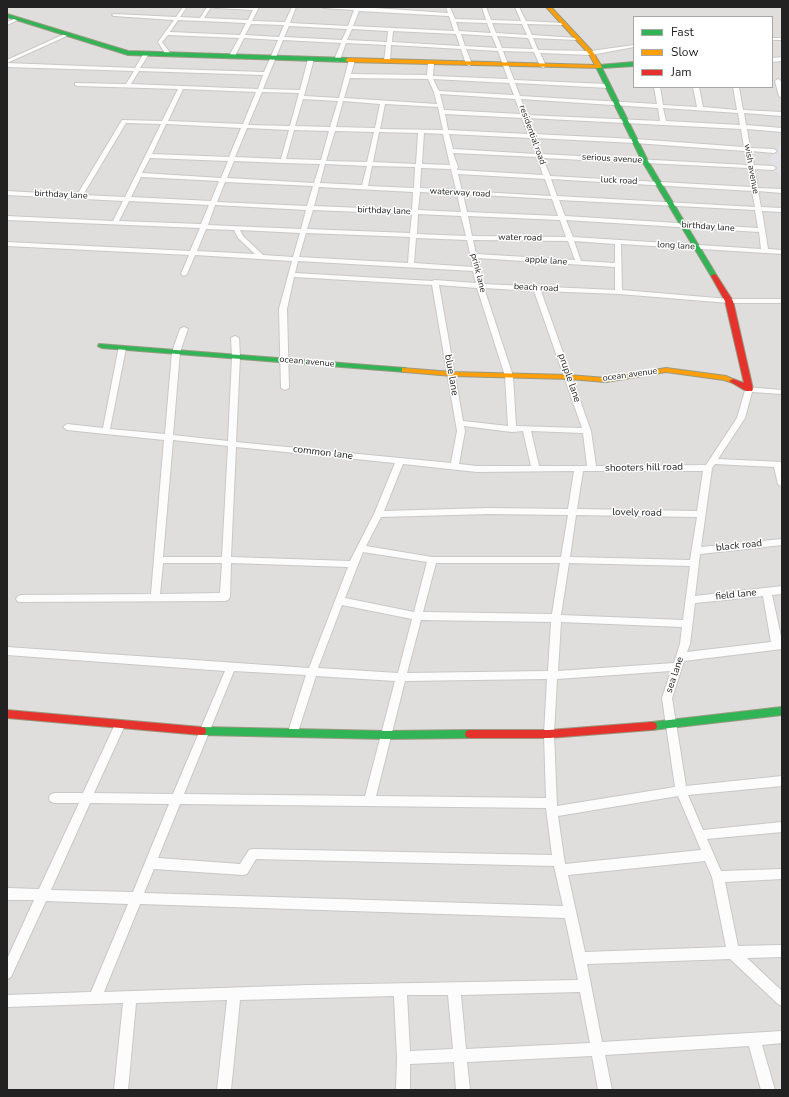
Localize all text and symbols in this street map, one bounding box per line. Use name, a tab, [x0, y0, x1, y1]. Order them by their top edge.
legend	[633, 16, 773, 88]
text: Fast	[671, 24, 694, 40]
text: Slow	[671, 44, 699, 60]
text: Jam	[671, 64, 692, 80]
street label: residential road	[516, 104, 548, 166]
street label: wish avenue	[741, 143, 761, 195]
street label: serious avenue	[582, 152, 642, 166]
street label: luck road	[600, 175, 638, 187]
street label: waterway road	[429, 186, 491, 200]
street label: birthday lane	[34, 188, 88, 202]
street label: birthday lane	[357, 205, 411, 217]
street label: birthday lane	[681, 220, 735, 234]
street label: water road	[498, 232, 542, 244]
street label: long lane	[657, 240, 695, 252]
street label: prink lane	[468, 252, 488, 294]
street label: apple lane	[525, 254, 567, 268]
street label: beach road	[513, 281, 559, 295]
street label: pruple lane	[555, 352, 583, 404]
street label: blue lane	[441, 353, 461, 397]
street label: ocean avenue	[279, 354, 335, 370]
street label: ocean avenue	[602, 366, 658, 384]
street label: common lane	[292, 443, 354, 463]
street label: shooters hill road	[605, 461, 683, 475]
street label: lovely road	[612, 507, 662, 519]
street label: black road	[715, 538, 763, 554]
street label: field lane	[715, 587, 757, 603]
street label: sea lane	[663, 655, 687, 695]

